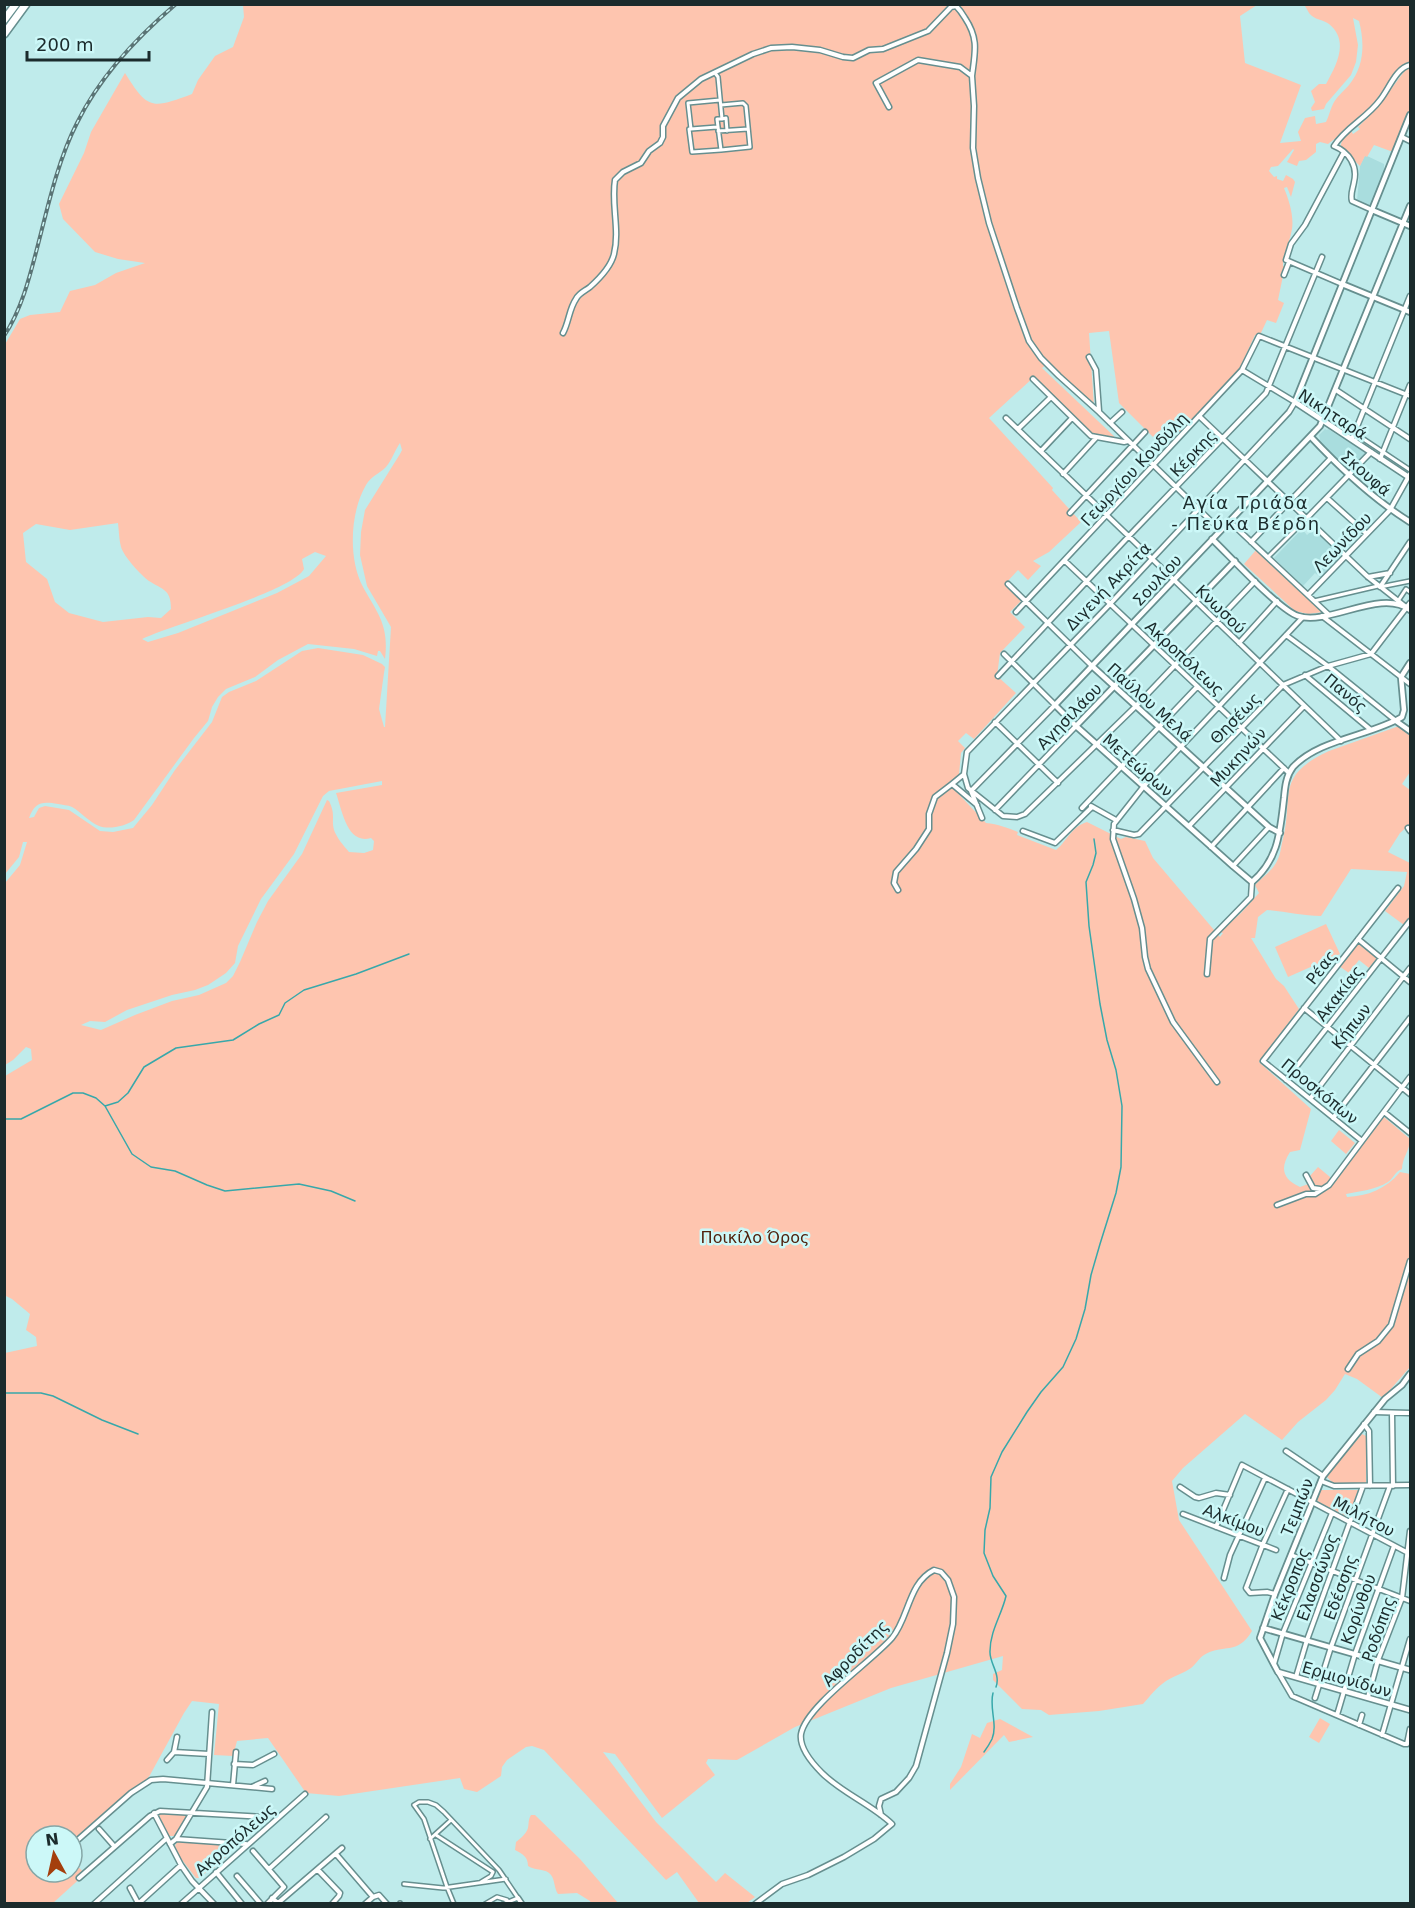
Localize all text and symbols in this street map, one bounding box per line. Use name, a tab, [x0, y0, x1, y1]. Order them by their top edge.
scale bar	[27, 24, 148, 62]
text: 200 m	[36, 34, 94, 55]
street label: Νικηταρά	[1295, 385, 1371, 444]
street label: Γεωργίου Κονδύλη	[1077, 409, 1192, 530]
street label: Κέρκης	[1166, 426, 1220, 481]
street label: Σκουφά	[1337, 447, 1394, 500]
district label: Αγία Τριάδα - Πεύκα Βέρδη	[1171, 492, 1321, 534]
street label: Λεωνίδου	[1309, 508, 1376, 576]
street label: Διγενή Ακρίτα	[1062, 538, 1155, 634]
street label: Σουλίου	[1129, 551, 1186, 610]
street label: Κνωσού	[1192, 581, 1250, 638]
street label: Ακροπόλεως	[1141, 617, 1228, 700]
street label: Παύλου Μελά	[1103, 659, 1196, 746]
street label: Πανός	[1320, 670, 1371, 717]
street label: Αγησιλάου	[1033, 679, 1106, 754]
street label: Θησέως	[1206, 689, 1265, 748]
street label: Μυκηνών	[1206, 724, 1271, 791]
street label: Μετεώρων	[1099, 730, 1177, 801]
street label: Ρέας	[1302, 946, 1341, 988]
street label: Ακακίας	[1312, 962, 1367, 1025]
street label: Κήπων	[1328, 1000, 1375, 1053]
street label: Προσκόπων	[1277, 1055, 1362, 1128]
park label: Ποικίλο Όρος	[701, 1228, 809, 1247]
street label: Τεμπών	[1277, 1475, 1318, 1540]
street label: Μιλήτου	[1329, 1492, 1398, 1541]
street label: Αλκίμου	[1200, 1500, 1267, 1541]
street label: Ελασσώνος	[1293, 1531, 1342, 1624]
street label: Κέκροπος	[1267, 1545, 1314, 1624]
street label: Εδέσσης	[1320, 1552, 1361, 1623]
street label: Κορίνθου	[1337, 1571, 1380, 1647]
street label: Ροδόπης	[1358, 1594, 1399, 1664]
street label: Αφροδίτης	[818, 1616, 892, 1690]
street label: Ερμιονίδων	[1300, 1658, 1394, 1701]
street label: Ακροπόλεως	[191, 1799, 280, 1880]
north arrow	[24, 1824, 84, 1884]
text: N	[44, 1829, 60, 1850]

